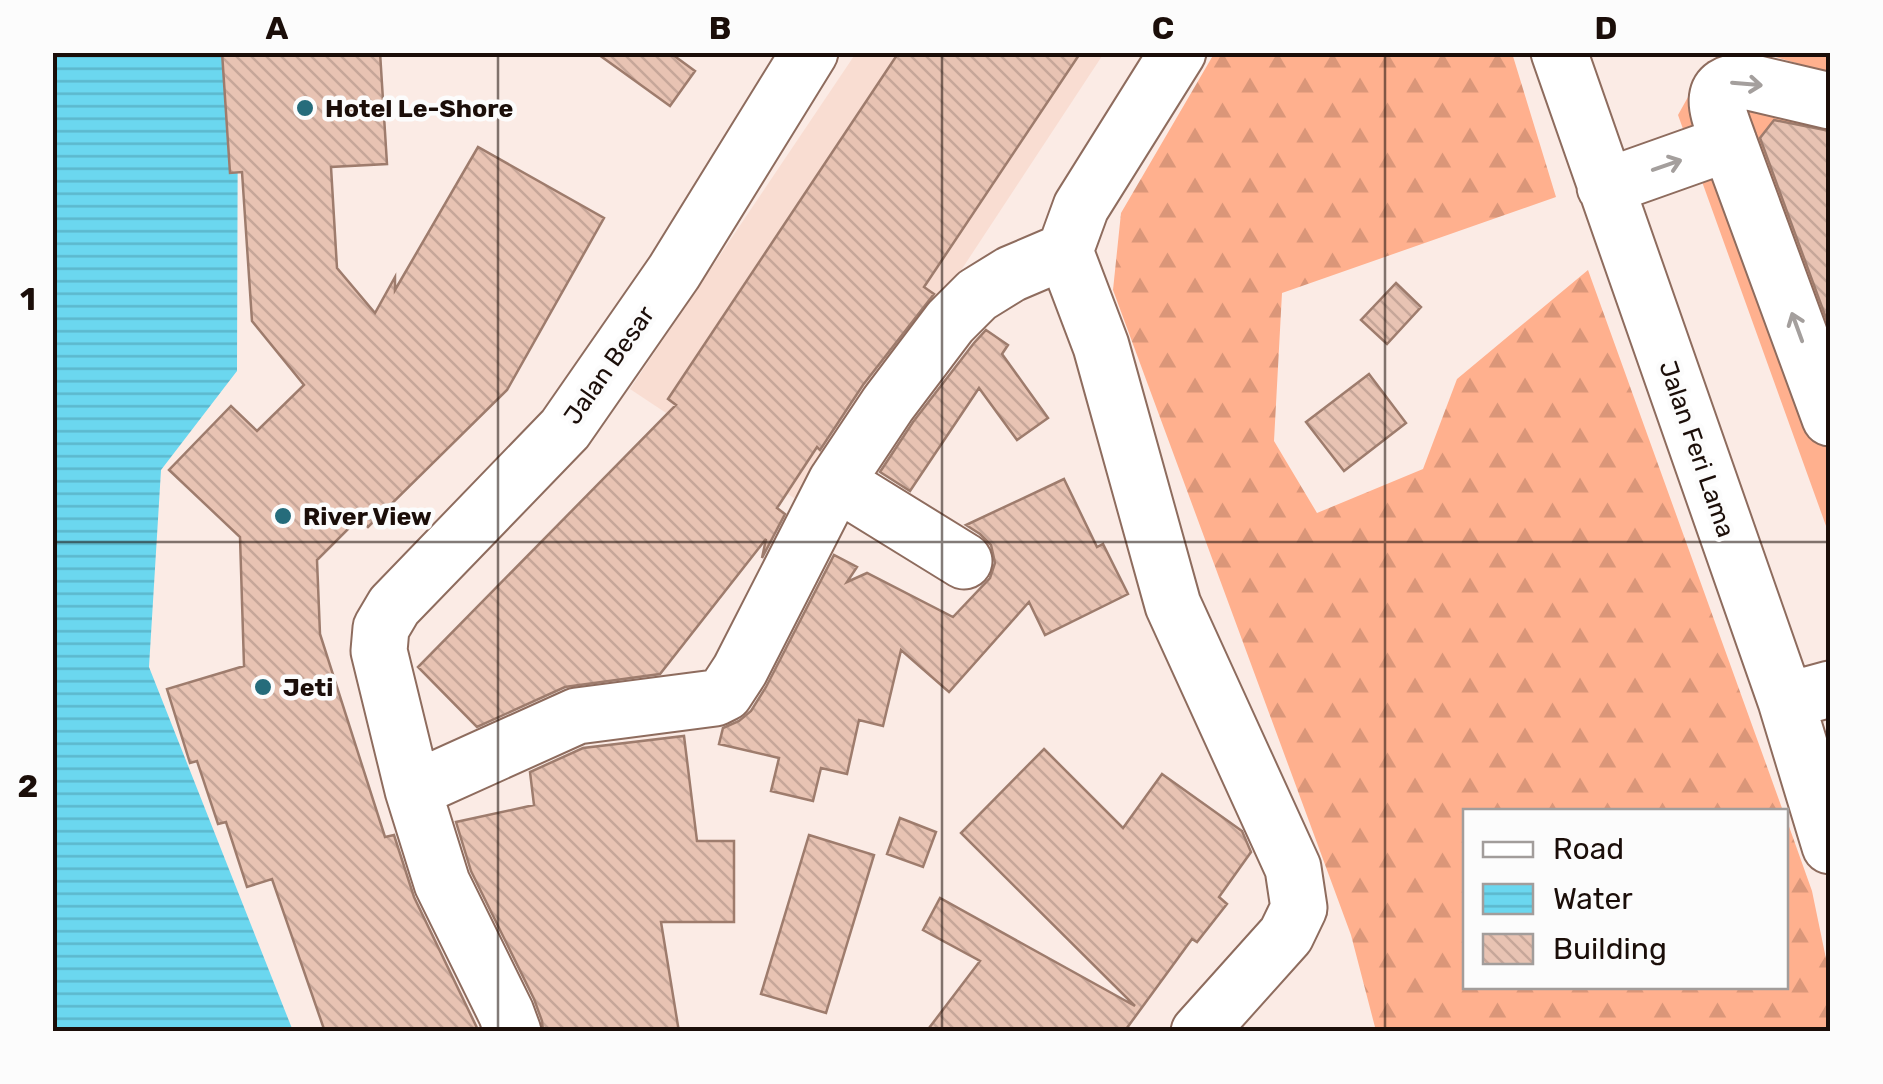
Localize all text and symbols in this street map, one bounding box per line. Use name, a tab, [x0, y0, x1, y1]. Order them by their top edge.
text: A	[266, 9, 289, 47]
text: B	[709, 9, 731, 47]
text: C	[1152, 9, 1174, 47]
text: D	[1595, 9, 1617, 47]
one-way arrow	[1730, 75, 1763, 94]
place label: Hotel Le-Shore	[325, 94, 513, 123]
marker: Hotel Le-Shore	[294, 97, 316, 119]
one-way arrow	[1650, 155, 1681, 173]
text: 1	[20, 280, 36, 318]
street label: Jalan Besar	[558, 300, 661, 430]
one-way arrow	[1787, 312, 1805, 343]
street label: Jalan Feri Lama	[1653, 357, 1741, 541]
place label: River View	[303, 502, 432, 531]
marker: River View	[272, 505, 294, 527]
place label: Jeti	[283, 673, 333, 702]
marker: Jeti	[252, 676, 274, 698]
text: 2	[18, 767, 38, 805]
legend	[1463, 809, 1788, 989]
text: Road	[1553, 831, 1624, 867]
text: Water	[1553, 881, 1633, 917]
text: Building	[1553, 931, 1667, 967]

